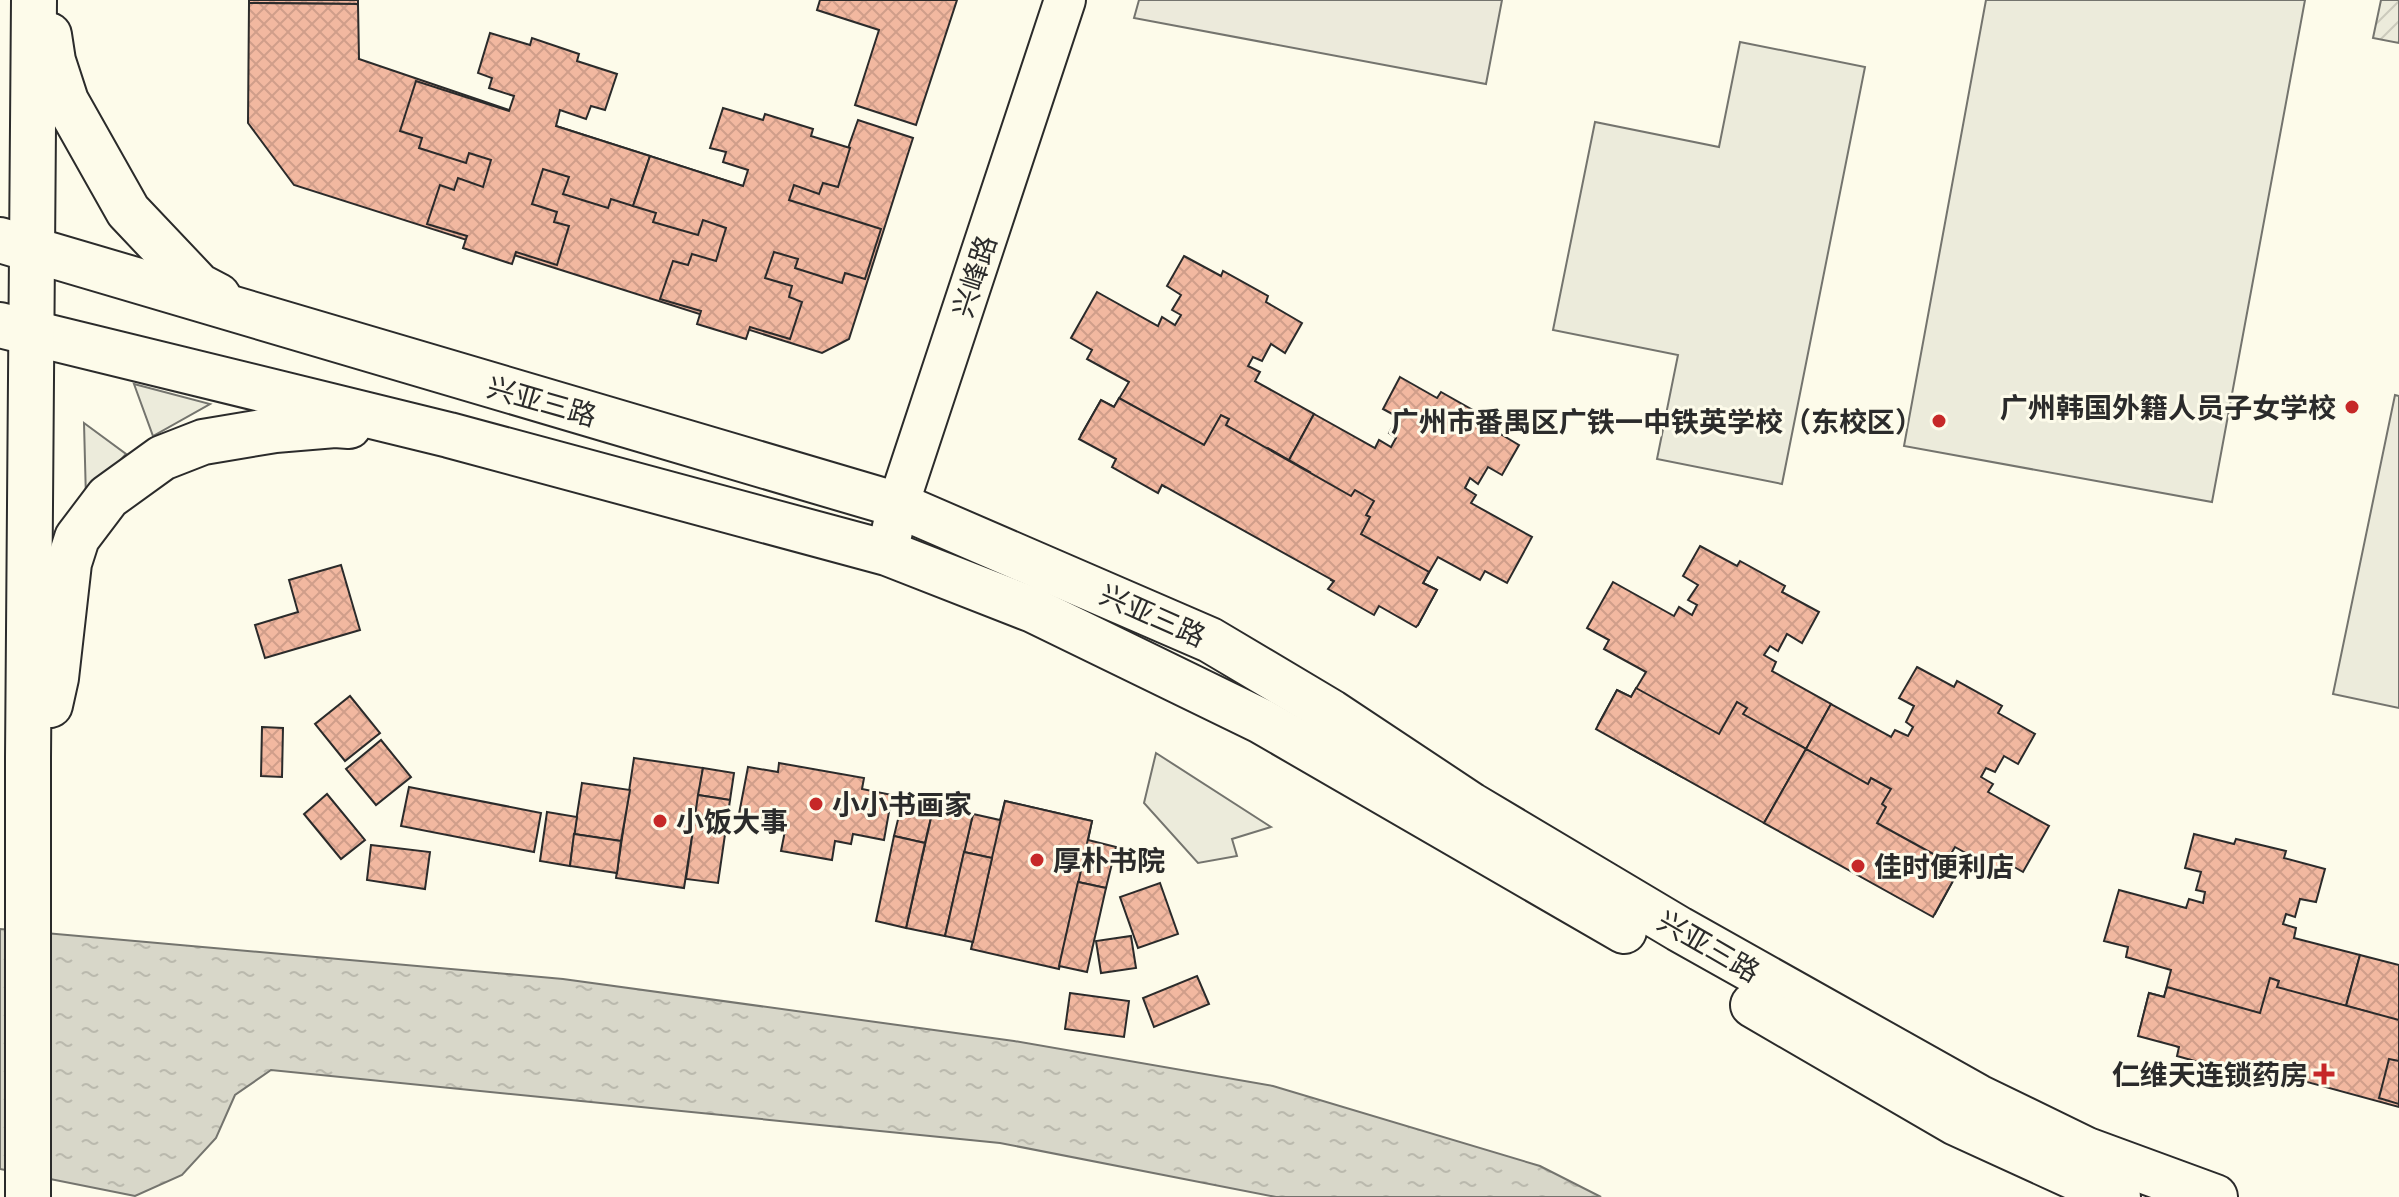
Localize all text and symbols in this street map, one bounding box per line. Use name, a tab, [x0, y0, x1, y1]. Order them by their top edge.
street label: 兴峰路	[943, 230, 1005, 322]
street label: 兴亚三路	[483, 368, 601, 434]
place label: 广州韩国外籍人员子女学校	[2000, 389, 2336, 426]
marker: 广州韩国外籍人员子女学校	[2343, 398, 2361, 416]
place label: 广州市番禺区广铁一中铁英学校（东校区）	[1391, 403, 1923, 440]
marker: 广州市番禺区广铁一中铁英学校（东校区）	[1930, 412, 1948, 430]
street label: 兴亚三路	[1094, 575, 1212, 655]
place label: 小小书画家	[832, 786, 972, 823]
marker: 小小书画家	[807, 795, 825, 813]
place label: 小饭大事	[676, 803, 788, 840]
marker: 小饭大事	[651, 812, 669, 830]
place label: 厚朴书院	[1053, 842, 1165, 879]
place label: 佳时便利店	[1874, 848, 2014, 885]
marker: 厚朴书院	[1028, 851, 1046, 869]
marker: 佳时便利店	[1849, 857, 1867, 875]
street label: 兴亚三路	[1651, 902, 1767, 990]
place label: 仁维天连锁药房	[2112, 1056, 2308, 1093]
marker: 仁维天连锁药房	[2315, 1065, 2333, 1083]

